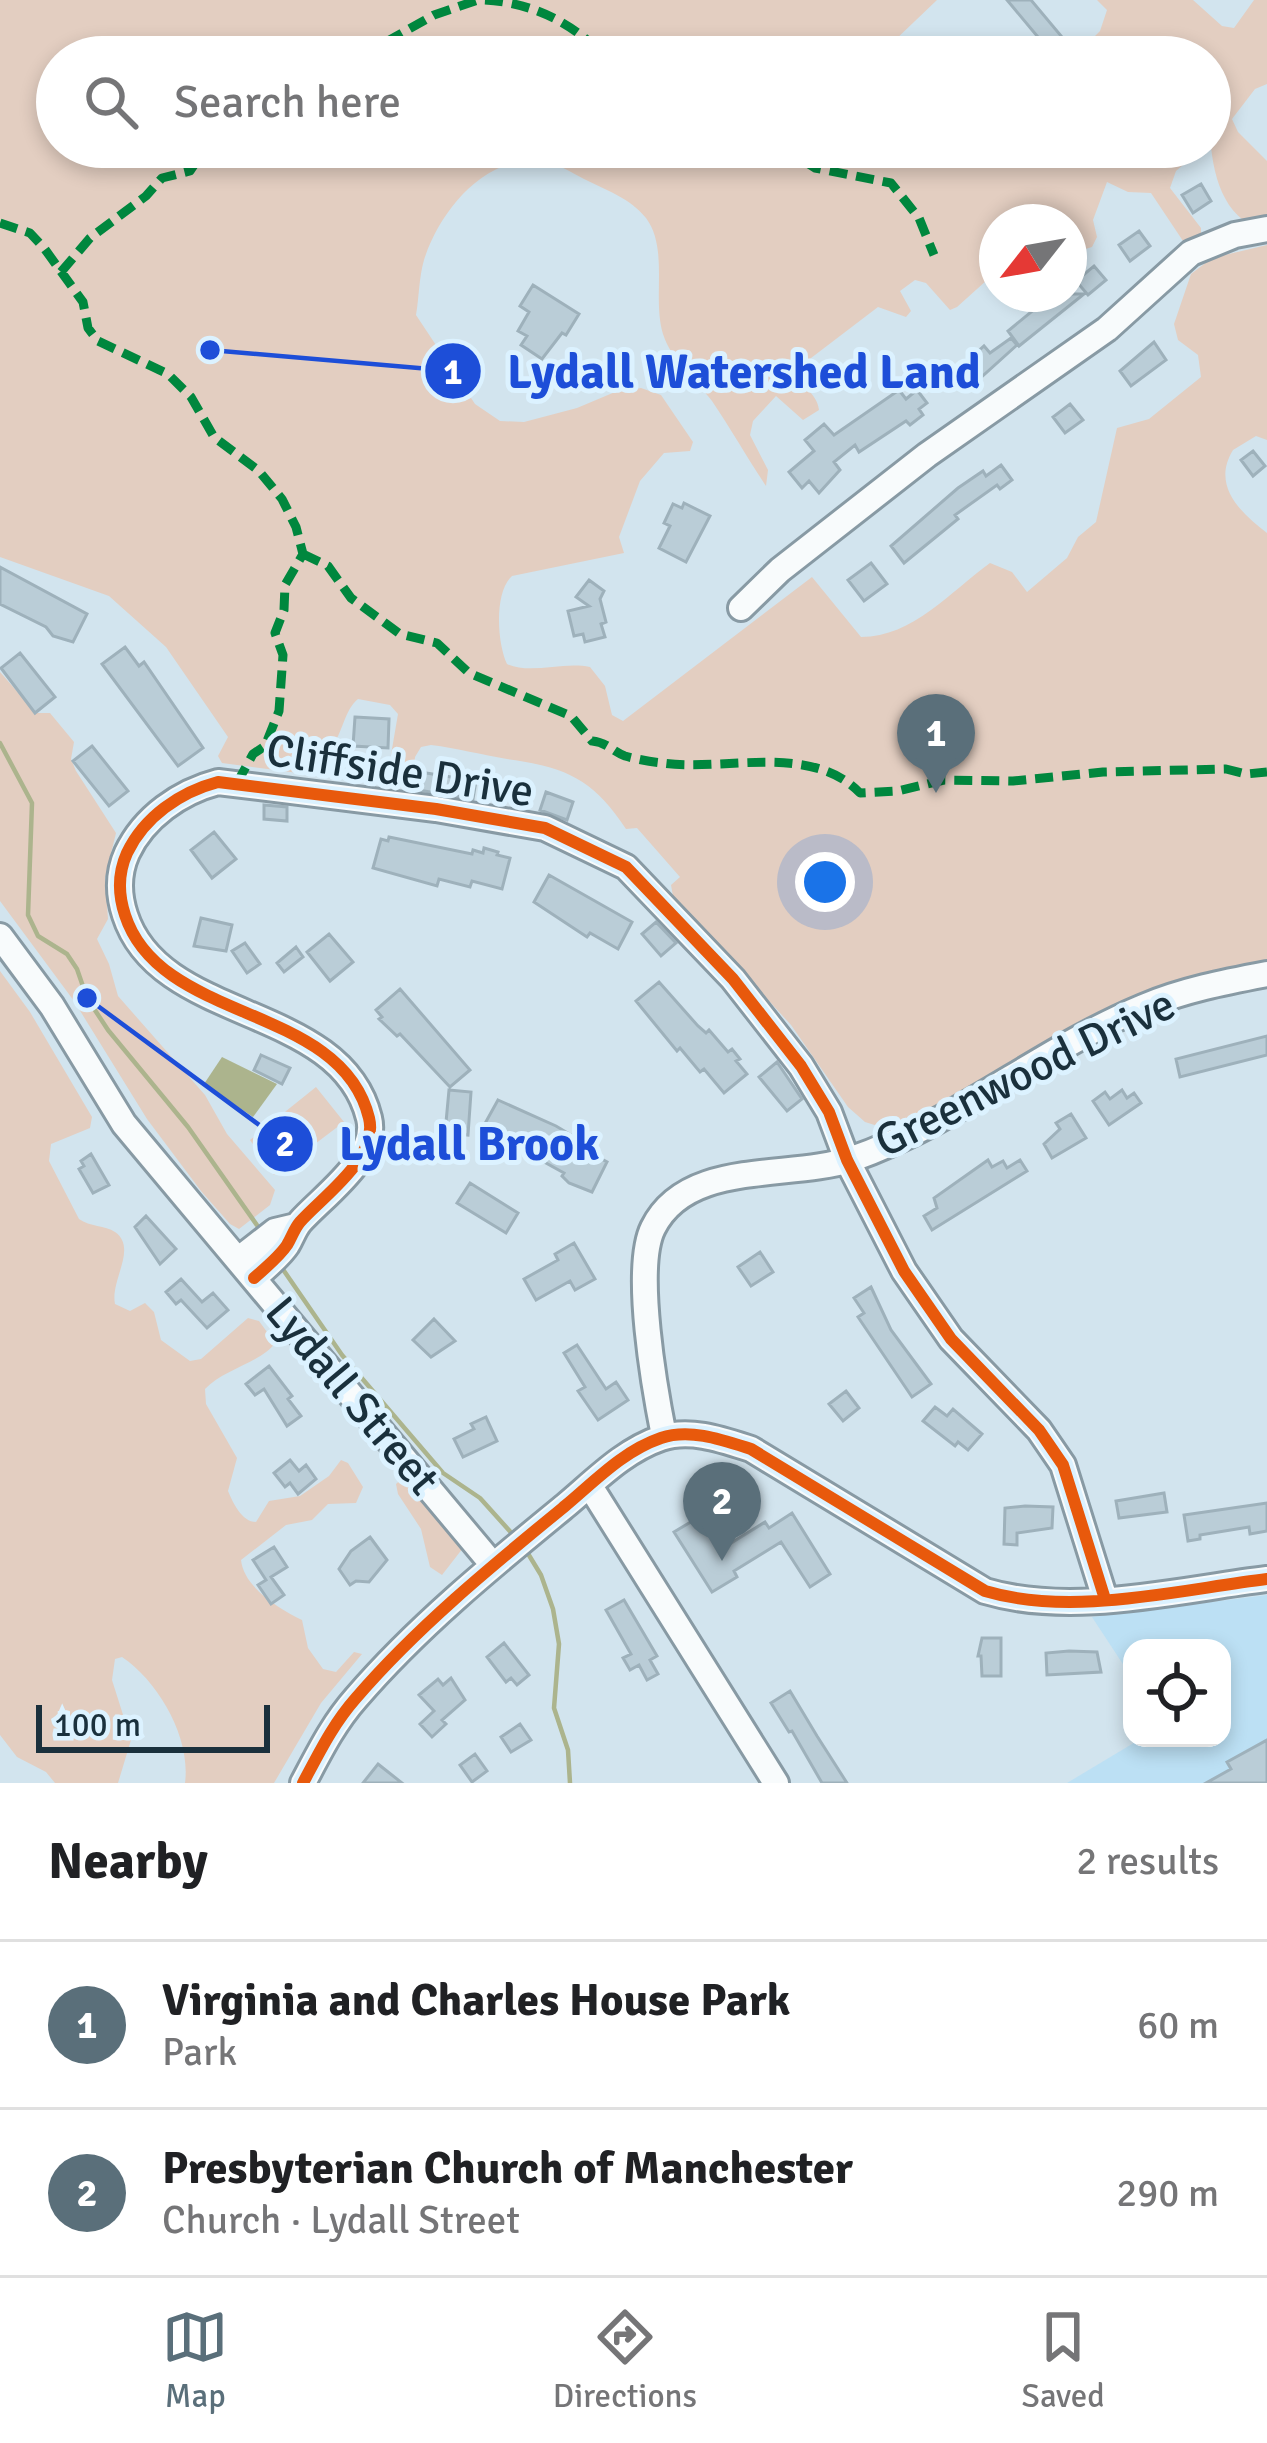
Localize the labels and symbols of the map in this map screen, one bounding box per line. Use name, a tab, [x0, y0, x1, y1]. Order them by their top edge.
north arrow	[979, 204, 1087, 312]
callout: Lydall Watershed Land	[423, 329, 1005, 413]
text: Lydall Watershed Land	[507, 343, 981, 402]
text: 1	[443, 350, 463, 395]
pin: 1	[897, 694, 975, 793]
street label: Cliffside Drive	[262, 723, 538, 819]
your location	[795, 852, 855, 912]
street label: Greenwood Drive	[866, 977, 1184, 1169]
callout: Lydall Brook	[255, 1102, 624, 1186]
text: Lydall Brook	[339, 1115, 599, 1174]
text: 2	[275, 1122, 295, 1167]
street label: Lydall Street	[253, 1286, 451, 1506]
pin: 2	[683, 1462, 761, 1561]
scale bar	[36, 1699, 270, 1752]

